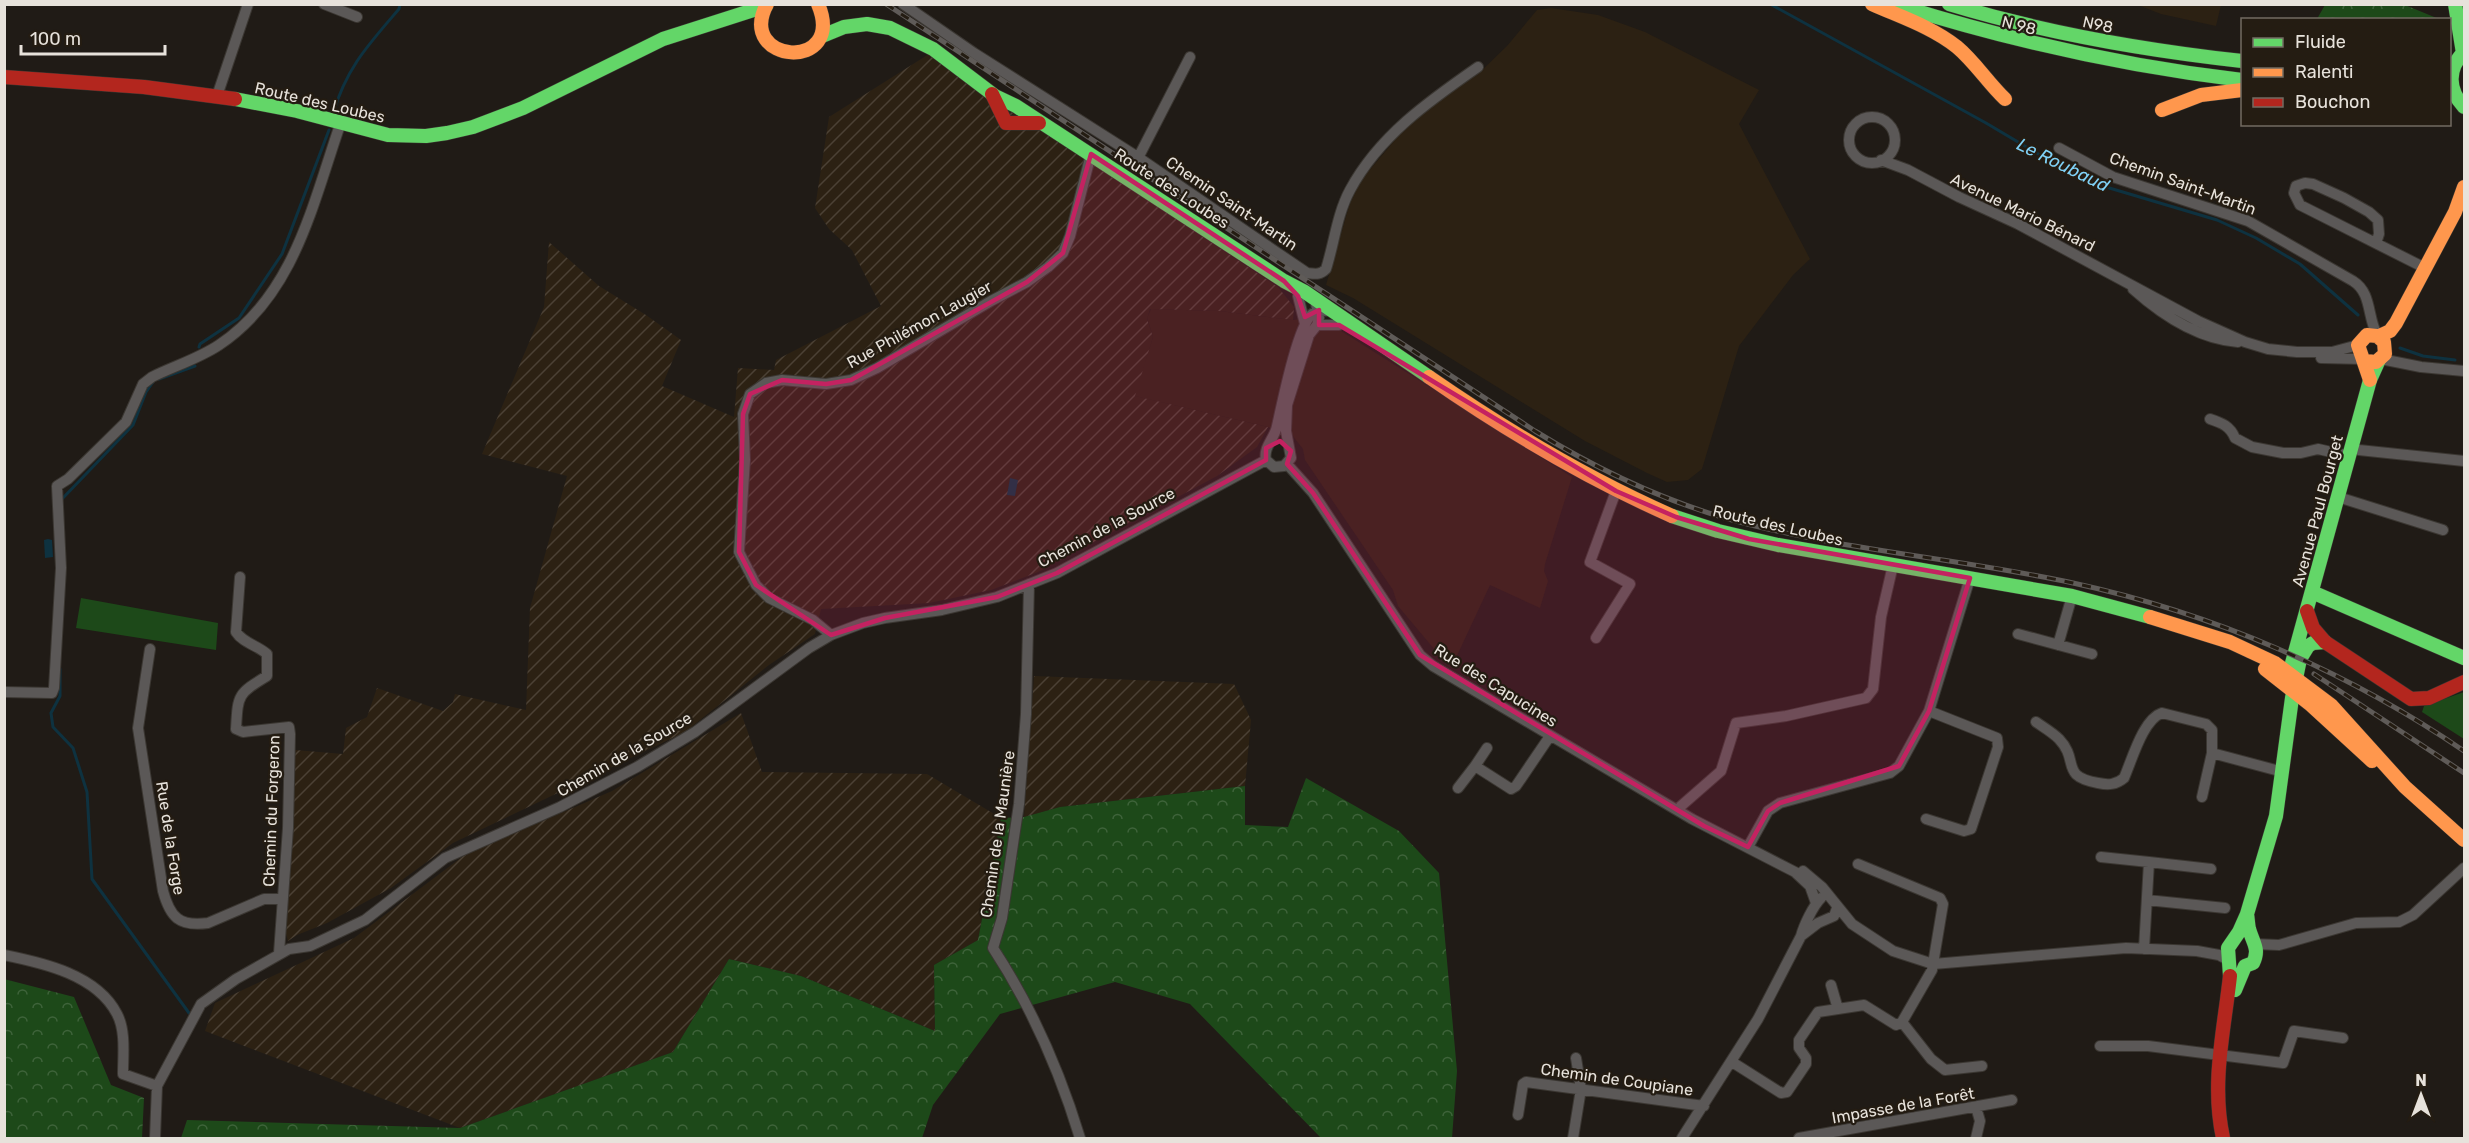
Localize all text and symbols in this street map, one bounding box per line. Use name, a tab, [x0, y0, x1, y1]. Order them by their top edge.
street label: N 98	[2000, 12, 2038, 39]
street label: N98	[2081, 12, 2115, 37]
scale bar	[21, 18, 165, 56]
legend	[2241, 18, 2451, 126]
text: 100 m	[30, 28, 81, 50]
text: Fluide	[2295, 31, 2346, 53]
text: Ralenti	[2295, 61, 2353, 83]
street label: Route des Loubes	[253, 78, 387, 127]
text: Bouchon	[2295, 91, 2370, 113]
water label: Le Roubaud	[2013, 133, 2113, 197]
street label: Route des Loubes	[1111, 144, 1233, 233]
street label: Chemin Saint-Martin	[2107, 148, 2259, 219]
street label: Chemin Saint-Martin	[1162, 152, 1301, 254]
street label: Avenue Mario Bénard	[1948, 169, 2098, 256]
street label: Rue Philémon Laugier	[843, 277, 995, 372]
street label: Avenue Paul Bourget	[2288, 433, 2347, 589]
street label: Chemin de la Source	[1034, 483, 1178, 572]
street label: Route des Loubes	[1711, 501, 1845, 550]
street label: Rue des Capucines	[1431, 640, 1561, 731]
street label: Chemin de la Source	[553, 708, 695, 801]
street label: Chemin du Forgeron	[259, 735, 284, 887]
street label: Chemin de la Maunière	[976, 749, 1019, 919]
street label: Rue de la Forge	[152, 780, 189, 896]
street label: Chemin de Coupiane	[1539, 1059, 1694, 1100]
north arrow	[2391, 1065, 2451, 1125]
text: N	[2415, 1071, 2427, 1090]
street label: Impasse de la Forêt	[1830, 1084, 1976, 1127]

